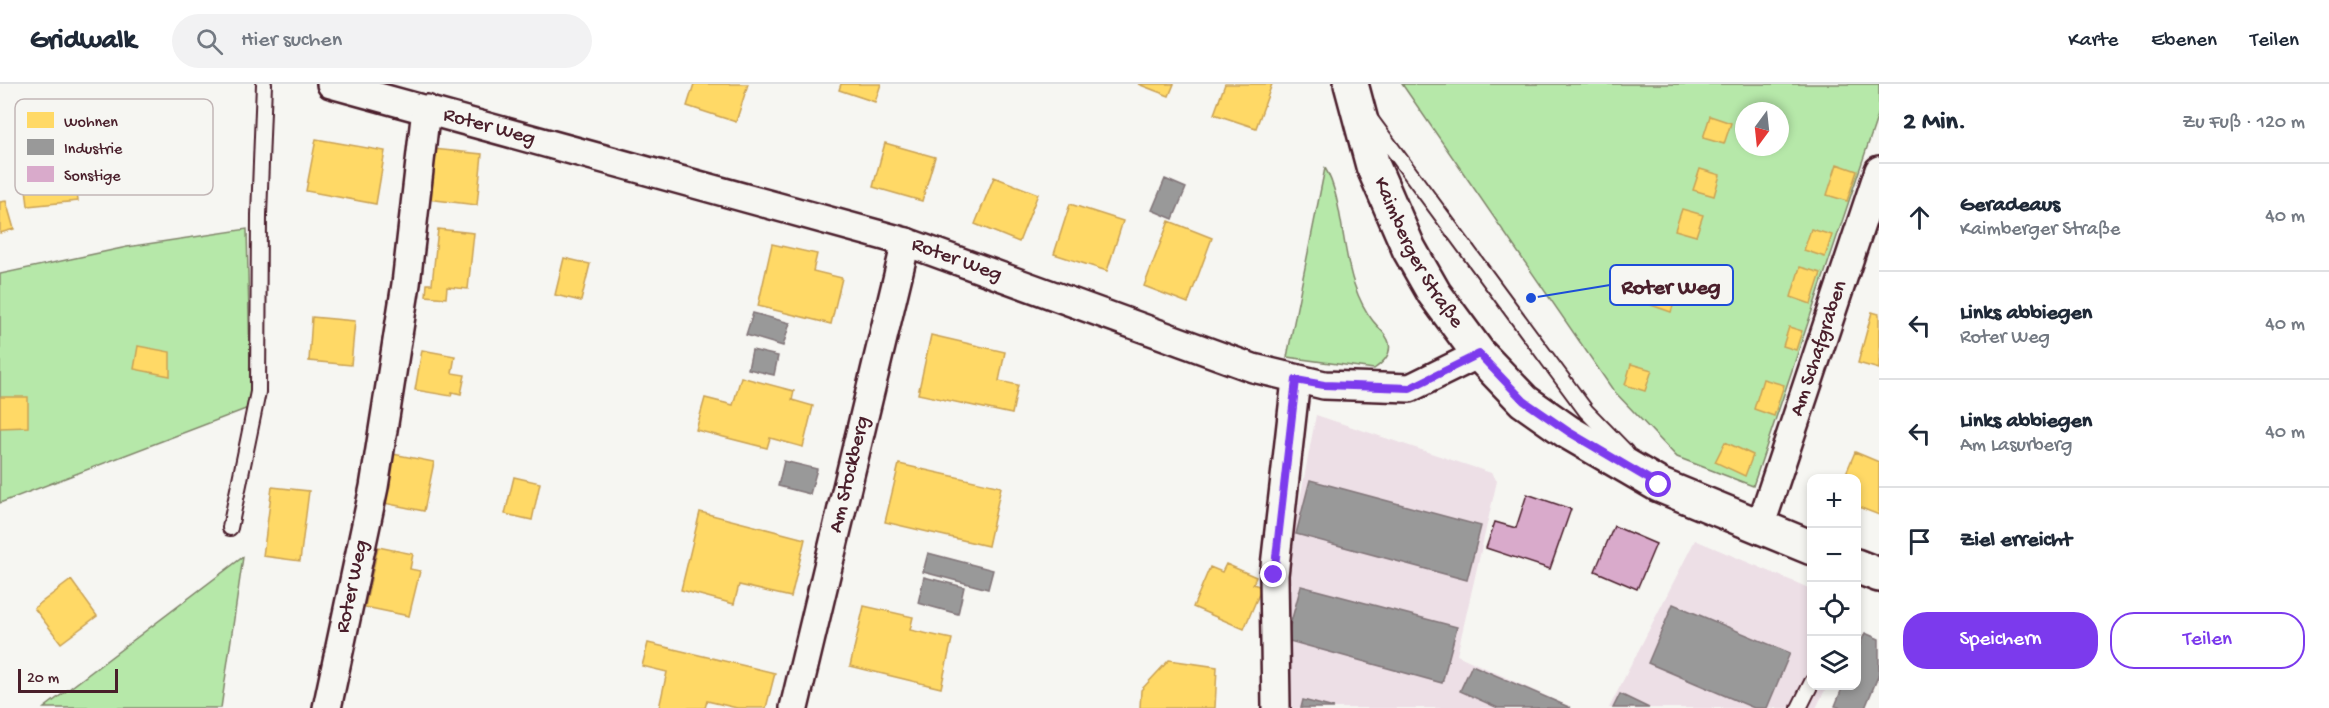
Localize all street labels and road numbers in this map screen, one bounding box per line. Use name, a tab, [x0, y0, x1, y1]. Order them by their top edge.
street label: Roter Weg	[440, 103, 538, 152]
street label: Kaimberger Straße	[1367, 174, 1469, 335]
street label: Roter Weg	[908, 232, 1005, 288]
street label: Am Schafgraben	[1785, 278, 1854, 420]
street label: Am Stockberg	[824, 414, 876, 536]
street label: Roter Weg	[331, 538, 375, 635]

